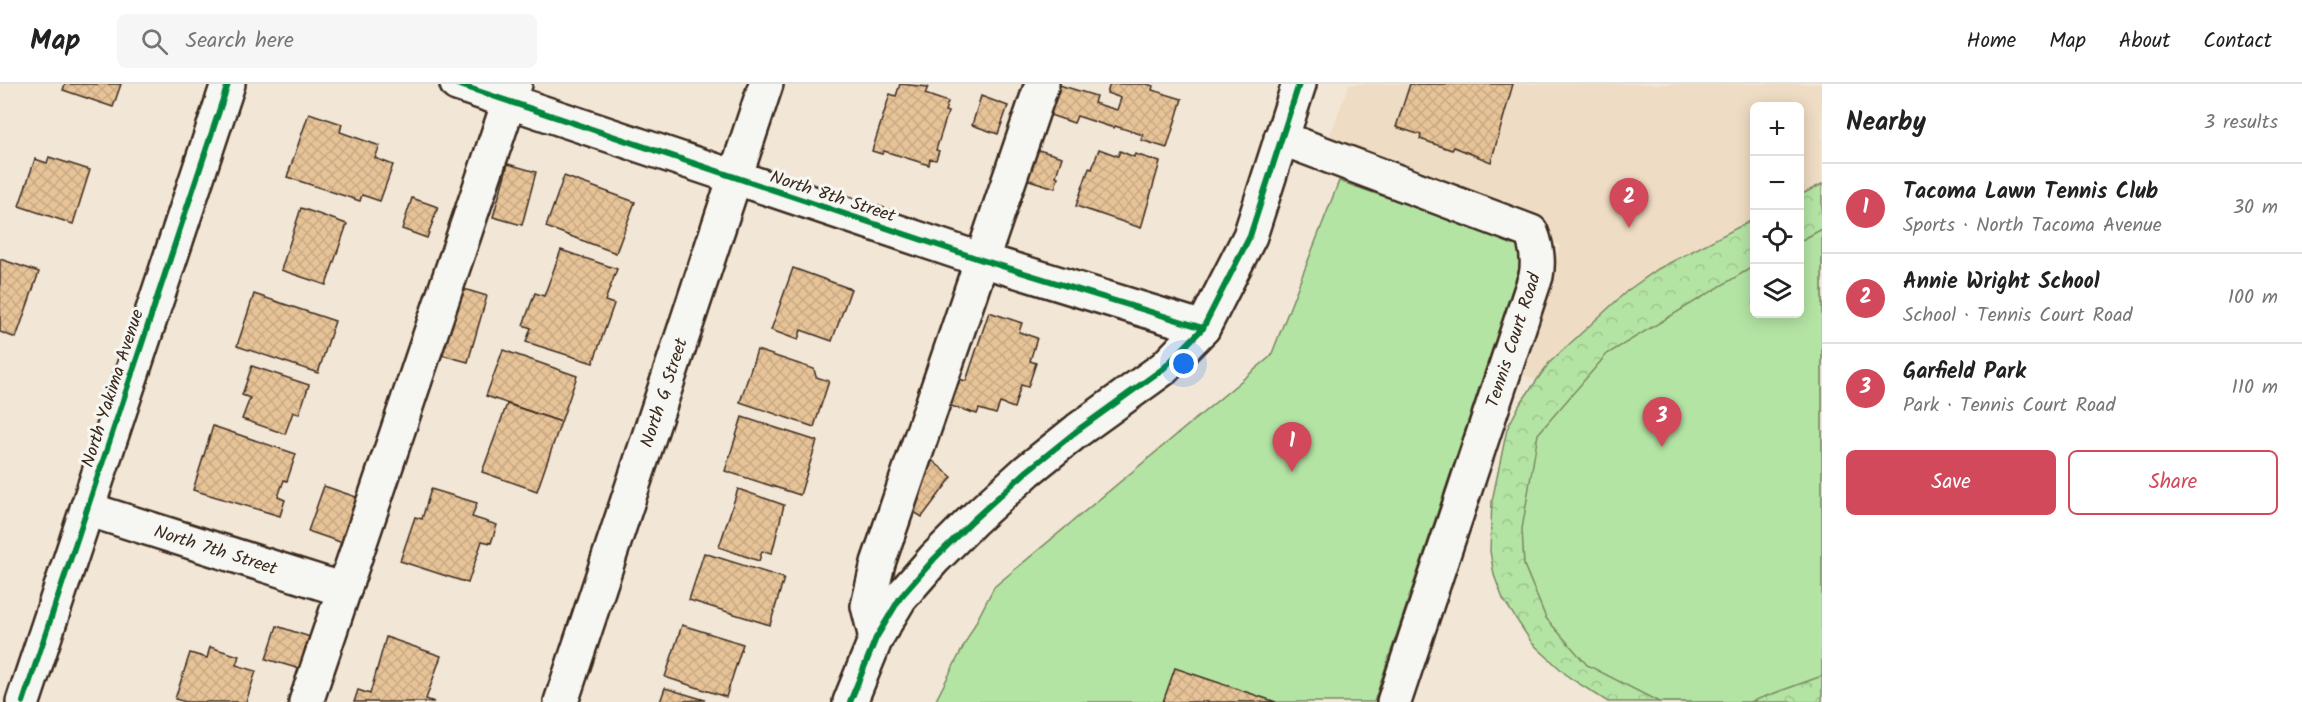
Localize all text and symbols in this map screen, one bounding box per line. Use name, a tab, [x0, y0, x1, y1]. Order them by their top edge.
search box	[117, 14, 537, 68]
text: Map	[30, 19, 81, 64]
text: Search here	[186, 24, 294, 59]
icon: search	[138, 25, 171, 58]
text: Home	[1967, 25, 2016, 58]
text: Map	[2049, 25, 2086, 58]
text: About	[2119, 25, 2170, 58]
text: Contact	[2203, 25, 2272, 58]
map controls	[1750, 102, 1804, 318]
button: +	[1750, 102, 1804, 156]
text: Nearby	[1846, 102, 1926, 144]
text: 3 results	[2204, 107, 2278, 139]
button: −	[1750, 156, 1804, 210]
street label: North 8th Street	[766, 163, 900, 232]
text: Tacoma Lawn Tennis Club	[1903, 175, 2158, 210]
pin: 2	[1610, 178, 1648, 228]
text: 1	[1862, 192, 1869, 224]
text: 30 m	[2233, 192, 2278, 224]
button: locate	[1750, 210, 1804, 264]
text: Sports · North Tacoma Avenue	[1903, 210, 2162, 242]
button: layers	[1750, 264, 1804, 318]
text: Annie Wright School	[1903, 265, 2100, 300]
street label: Tennis Court Road	[1479, 268, 1550, 411]
text: 2	[1860, 282, 1871, 314]
text: 100 m	[2228, 282, 2278, 314]
text: School · Tennis Court Road	[1903, 300, 2133, 332]
street label: North Yakima Avenue	[74, 306, 153, 471]
street label: North G Street	[633, 333, 697, 452]
your location	[1169, 349, 1198, 378]
text: Garfield Park	[1903, 355, 2026, 390]
text: 3	[1860, 372, 1871, 404]
text: 110 m	[2232, 372, 2278, 404]
text: Park · Tennis Court Road	[1903, 390, 2115, 422]
pin: 3	[1642, 398, 1682, 447]
pin: 1	[1272, 422, 1312, 472]
button: Save	[1846, 450, 2056, 515]
button: Share	[2068, 450, 2278, 515]
street label: North 7th Street	[150, 518, 282, 584]

